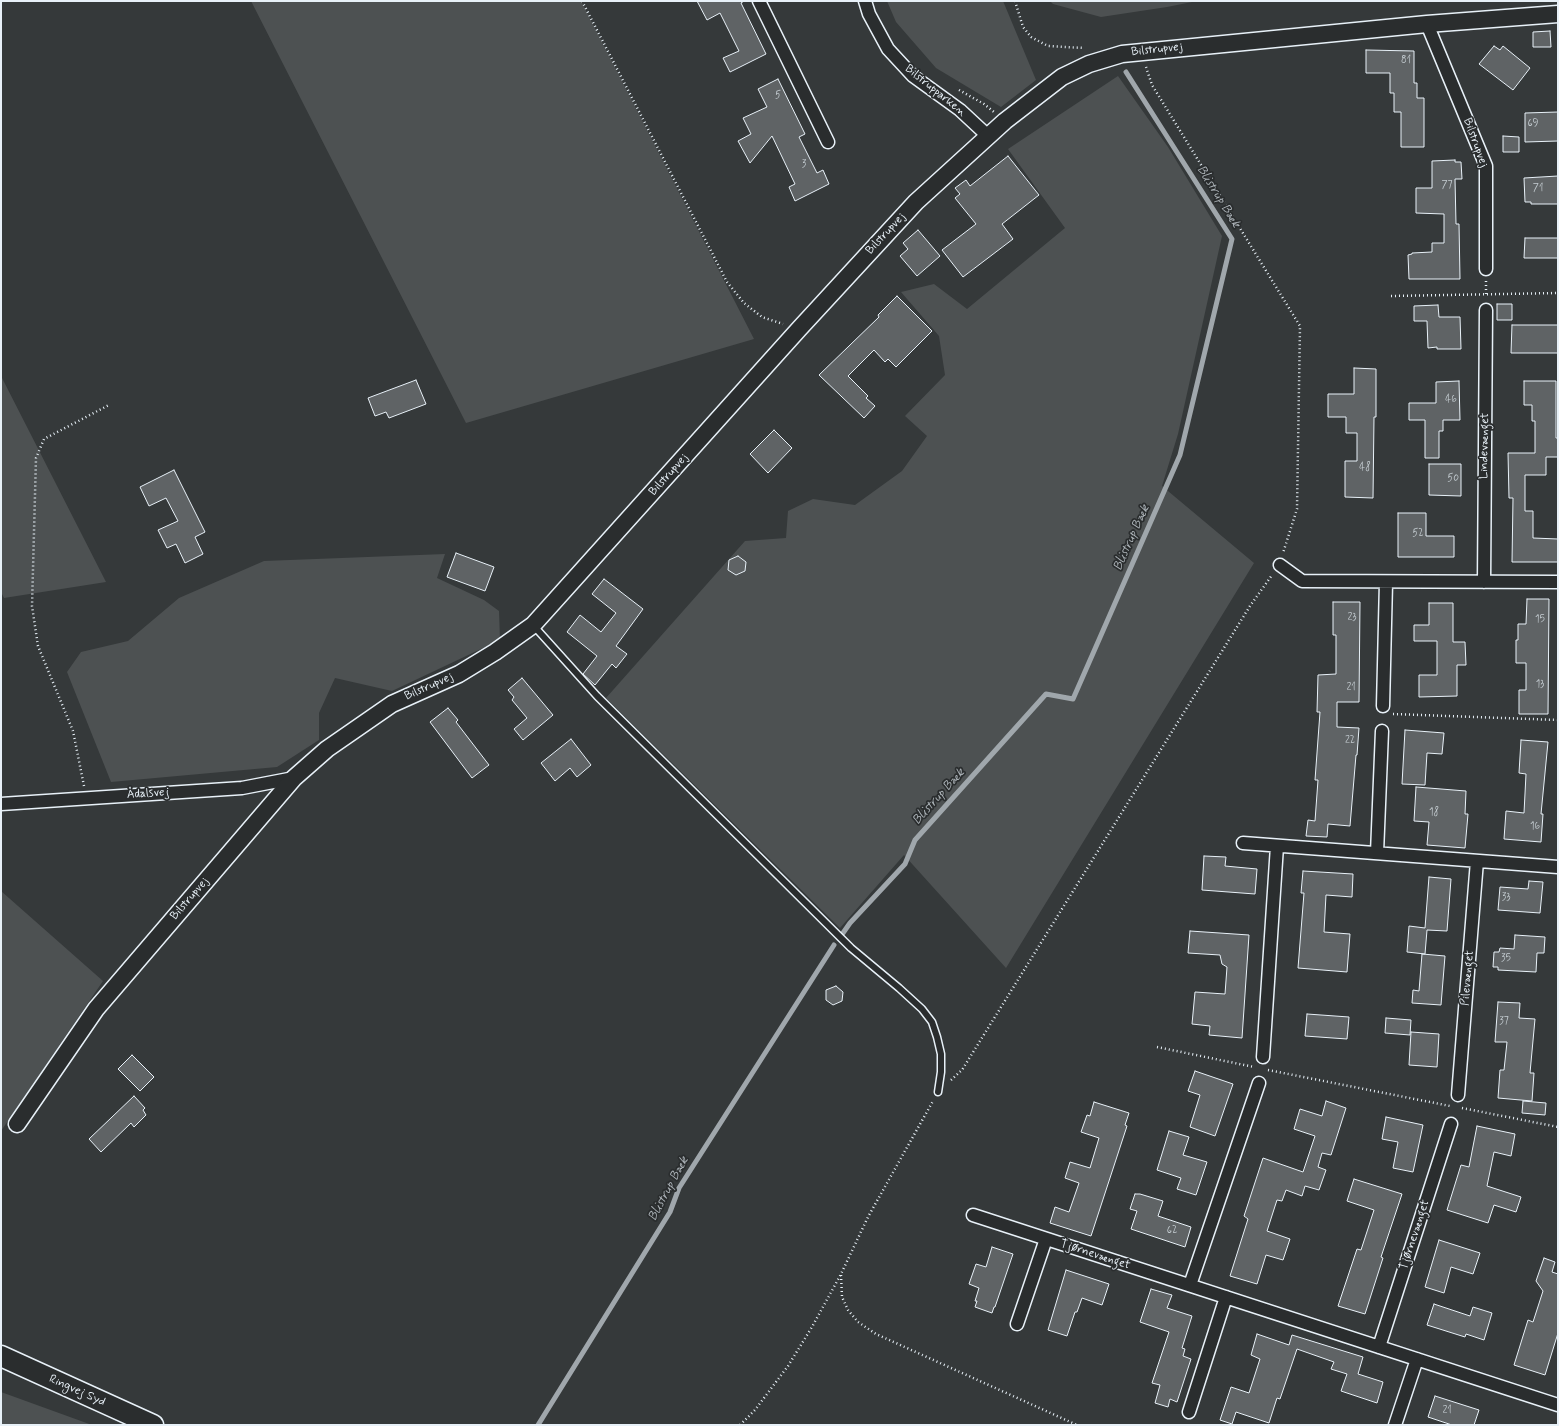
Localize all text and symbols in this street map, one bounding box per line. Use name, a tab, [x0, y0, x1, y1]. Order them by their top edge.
street label: Bilstrupvej	[1131, 40, 1183, 60]
house number: 81	[1401, 55, 1411, 67]
street label: Bilstrupparken	[902, 62, 968, 120]
house number: 5	[775, 90, 781, 102]
street label: Bilstrupvej	[1459, 116, 1491, 170]
house number: 69	[1527, 118, 1539, 130]
house number: 3	[802, 159, 806, 171]
water label: Blistrup Bæk	[1193, 163, 1243, 231]
house number: 77	[1441, 180, 1453, 192]
house number: 71	[1533, 183, 1543, 195]
street label: Bilstrupvej	[863, 210, 909, 258]
house number: 46	[1445, 394, 1457, 406]
street label: Lindevænget	[1477, 413, 1493, 479]
street label: Bilstrupvej	[646, 451, 692, 499]
house number: 48	[1359, 462, 1371, 474]
house number: 50	[1447, 473, 1459, 485]
water label: Blistrup Bæk	[1111, 503, 1153, 573]
house number: 52	[1412, 528, 1424, 540]
house number: 23	[1347, 612, 1357, 624]
house number: 15	[1535, 614, 1545, 626]
street label: Bilstrupvej	[402, 670, 456, 704]
house number: 13	[1536, 679, 1544, 691]
house number: 21	[1346, 682, 1356, 694]
house number: 22	[1345, 735, 1355, 747]
water label: Blistrup Bæk	[910, 766, 968, 828]
street label: Ådalsvej	[126, 785, 170, 803]
house number: 18	[1429, 807, 1439, 819]
house number: 16	[1530, 821, 1540, 833]
street label: Bilstrupvej	[168, 875, 212, 923]
house number: 33	[1502, 892, 1510, 904]
street label: Pilevænget	[1458, 950, 1478, 1006]
house number: 35	[1501, 953, 1511, 965]
house number: 37	[1499, 1016, 1509, 1028]
water label: Blistrup Bæk	[646, 1154, 692, 1224]
street label: Tjørnevænget	[1397, 1198, 1433, 1272]
house number: 62	[1167, 1225, 1177, 1237]
street label: Tjørnevænget	[1058, 1237, 1132, 1273]
street label: Ringvej Syd	[47, 1372, 107, 1410]
house number: 21	[1442, 1405, 1452, 1417]

